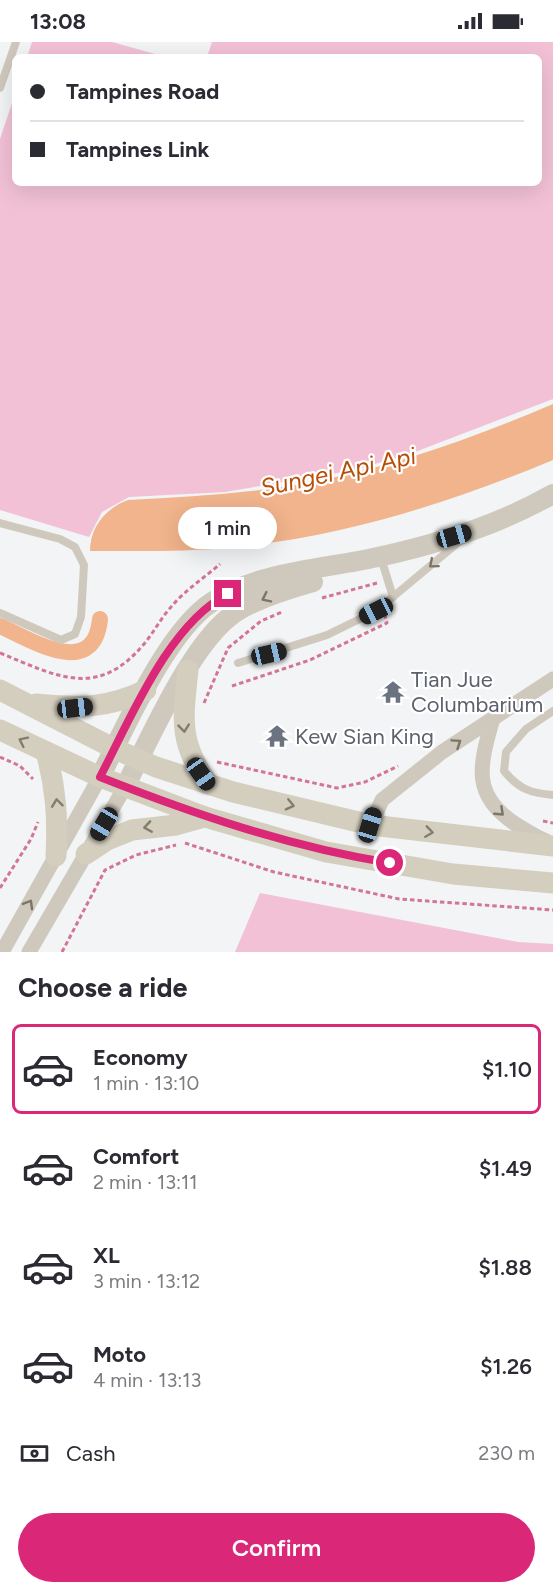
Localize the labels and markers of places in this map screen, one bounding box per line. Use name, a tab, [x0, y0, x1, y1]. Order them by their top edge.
place label: Tian Jue Columbarium	[411, 666, 543, 718]
temple icon: Tian Jue Columbarium	[380, 679, 406, 705]
temple icon: Kew Sian King	[264, 723, 290, 749]
place label: Kew Sian King	[295, 723, 434, 750]

